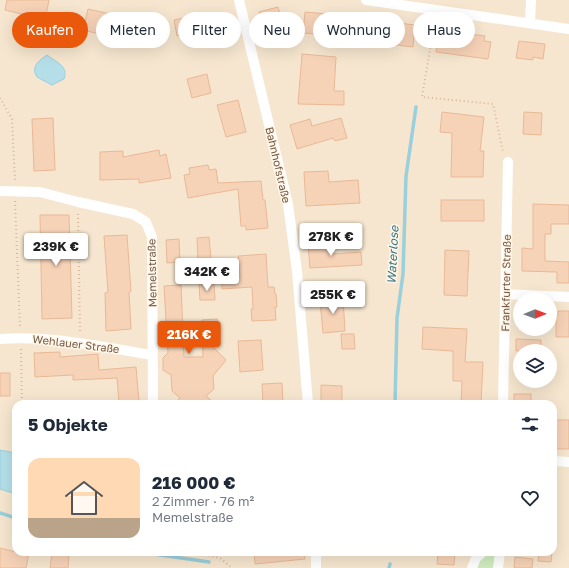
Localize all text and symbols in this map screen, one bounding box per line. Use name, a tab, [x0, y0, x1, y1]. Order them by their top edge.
chip: Kaufen	[12, 12, 88, 48]
chip: Mieten	[96, 12, 170, 48]
chip: Filter	[178, 12, 241, 48]
chip: Neu	[249, 12, 305, 48]
chip: Wohnung	[313, 12, 405, 48]
chip: Haus	[413, 12, 475, 48]
street label: Bahnhofstraße	[263, 126, 294, 204]
pin: 278K €	[298, 223, 364, 257]
water label: Waterlose	[383, 224, 402, 285]
text: 278K €	[308, 228, 354, 244]
pin: 239K €	[23, 233, 89, 267]
street label: Frankfurter Straße	[498, 234, 513, 332]
text: 239K €	[33, 238, 79, 254]
street label: Memelstraße	[144, 238, 159, 308]
pin: 342K €	[174, 258, 240, 292]
text: 342K €	[184, 263, 230, 279]
pin: 255K €	[300, 281, 366, 315]
text: 255K €	[310, 286, 356, 302]
north arrow	[513, 292, 557, 336]
map controls	[513, 292, 557, 388]
pin: 216K €	[156, 321, 222, 355]
text: 216K €	[167, 326, 211, 342]
street label: Wehlauer Straße	[32, 332, 120, 355]
button: layers	[513, 344, 557, 388]
icon: filters	[519, 413, 541, 435]
text: 5 Objekte	[28, 414, 108, 435]
text: 216 000 €	[152, 472, 236, 493]
icon: home	[60, 474, 108, 522]
icon: heart	[519, 487, 541, 509]
text: 2 Zimmer · 76 m²	[152, 493, 254, 509]
text: Memelstraße	[152, 509, 233, 525]

